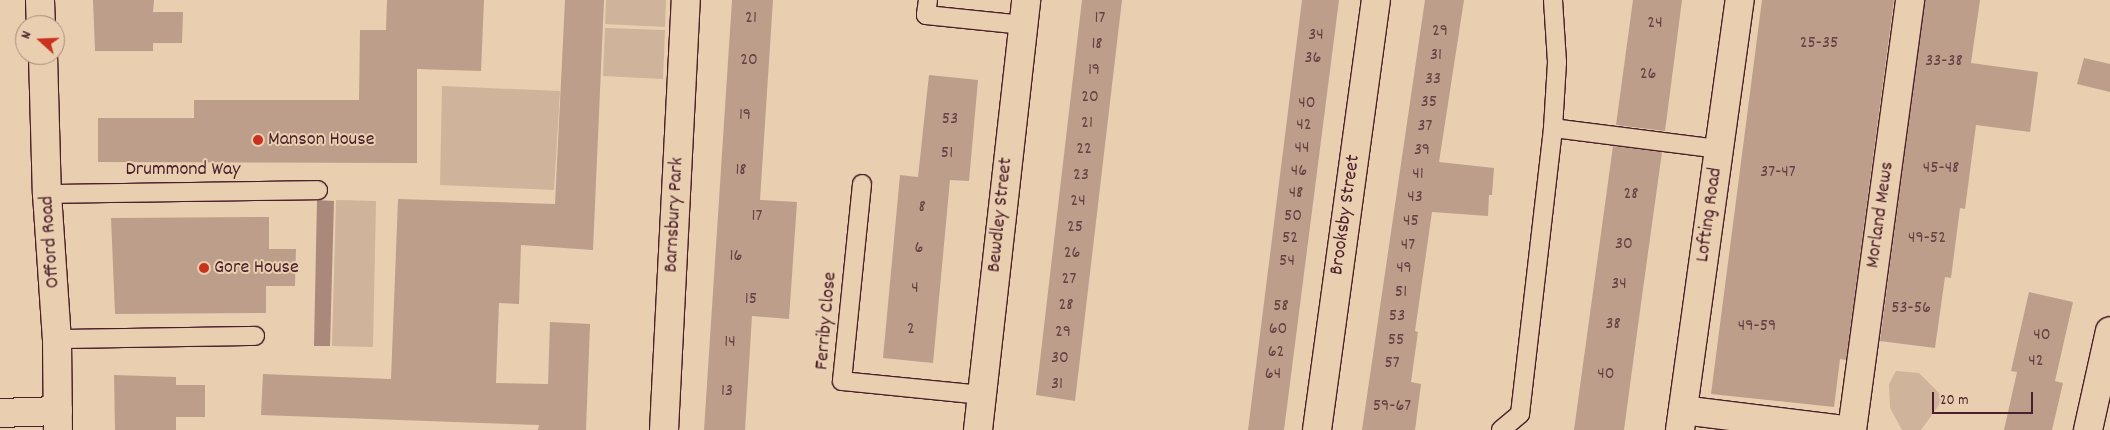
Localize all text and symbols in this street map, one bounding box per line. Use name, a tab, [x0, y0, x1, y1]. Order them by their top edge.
house number: 21	[745, 8, 757, 30]
house number: 17	[1095, 8, 1105, 30]
house number: 24	[1647, 13, 1663, 35]
north arrow	[15, 15, 65, 65]
house number: 29	[1432, 21, 1448, 43]
house number: 34	[1308, 25, 1324, 47]
text: N	[16, 29, 37, 42]
house number: 25-35	[1800, 33, 1838, 55]
house number: 18	[1091, 34, 1103, 56]
house number: 31	[1430, 45, 1442, 67]
house number: 36	[1305, 48, 1321, 70]
house number: 20	[740, 50, 758, 72]
house number: 33-38	[1925, 51, 1963, 73]
house number: 19	[1088, 60, 1100, 82]
house number: 26	[1640, 64, 1656, 86]
house number: 33	[1425, 69, 1441, 91]
house number: 20	[1081, 87, 1099, 109]
house number: 35	[1421, 92, 1437, 114]
house number: 40	[1298, 93, 1316, 115]
house number: 19	[739, 105, 751, 127]
house number: 53	[942, 109, 958, 131]
house number: 21	[1081, 113, 1093, 135]
house number: 42	[1296, 115, 1312, 137]
house number: 37	[1418, 116, 1432, 138]
place label: Manson House	[268, 128, 374, 152]
marker: Manson House	[252, 134, 264, 146]
house number: 44	[1295, 138, 1309, 160]
house number: 22	[1076, 139, 1092, 161]
house number: 39	[1414, 140, 1430, 162]
house number: 51	[941, 143, 953, 165]
street label: Brooksby Street	[1326, 153, 1366, 277]
street label: Bewdley Street	[983, 156, 1019, 274]
street label: Barnsbury Park	[660, 157, 690, 273]
street label: Drummond Way	[126, 158, 240, 182]
house number: 45-48	[1923, 158, 1959, 180]
house number: 18	[735, 160, 747, 182]
street label: Morland Mews	[1862, 160, 1900, 270]
house number: 46	[1291, 161, 1307, 183]
house number: 37-47	[1760, 162, 1796, 184]
house number: 41	[1412, 164, 1424, 186]
house number: 23	[1073, 165, 1089, 187]
street label: Lofting Road	[1691, 166, 1729, 264]
house number: 48	[1289, 183, 1303, 205]
house number: 28	[1623, 184, 1639, 206]
house number: 43	[1407, 187, 1423, 209]
house number: 24	[1070, 191, 1086, 213]
street label: Offord Road	[36, 195, 66, 289]
house number: 8	[918, 197, 926, 219]
house number: 17	[752, 206, 762, 228]
house number: 50	[1284, 206, 1302, 228]
house number: 45	[1403, 211, 1419, 233]
house number: 25	[1067, 217, 1083, 239]
house number: 52	[1282, 228, 1298, 250]
house number: 49-52	[1908, 228, 1946, 250]
house number: 30	[1615, 234, 1633, 256]
house number: 47	[1401, 235, 1415, 257]
house number: 6	[915, 238, 923, 260]
house number: 26	[1064, 243, 1080, 265]
house number: 16	[730, 246, 742, 268]
house number: 54	[1279, 251, 1295, 273]
place label: Gore House	[214, 256, 299, 280]
house number: 49	[1396, 258, 1412, 280]
marker: Gore House	[198, 262, 210, 274]
house number: 27	[1062, 269, 1076, 291]
street label: Ferriby Close	[811, 271, 843, 371]
house number: 34	[1611, 274, 1627, 296]
house number: 4	[911, 278, 919, 300]
house number: 51	[1395, 282, 1407, 304]
house number: 15	[745, 289, 757, 311]
house number: 28	[1058, 295, 1074, 317]
house number: 58	[1273, 296, 1289, 318]
house number: 53-56	[1891, 298, 1931, 320]
house number: 53	[1389, 306, 1405, 328]
house number: 38	[1605, 314, 1621, 336]
house number: 49-59	[1738, 316, 1776, 338]
house number: 2	[907, 319, 915, 341]
house number: 60	[1269, 319, 1287, 341]
house number: 29	[1055, 322, 1071, 344]
house number: 40	[2033, 325, 2051, 347]
house number: 55	[1388, 330, 1404, 352]
house number: 14	[724, 332, 736, 354]
house number: 62	[1268, 342, 1284, 364]
house number: 30	[1051, 348, 1069, 370]
house number: 42	[2028, 351, 2044, 373]
house number: 57	[1384, 353, 1400, 375]
house number: 64	[1265, 364, 1281, 386]
house number: 40	[1597, 364, 1615, 386]
house number: 31	[1051, 374, 1063, 396]
house number: 13	[721, 381, 733, 403]
scale bar	[1935, 382, 2036, 414]
text: 20 m	[1940, 390, 1968, 412]
house number: 59-67	[1373, 396, 1411, 418]

